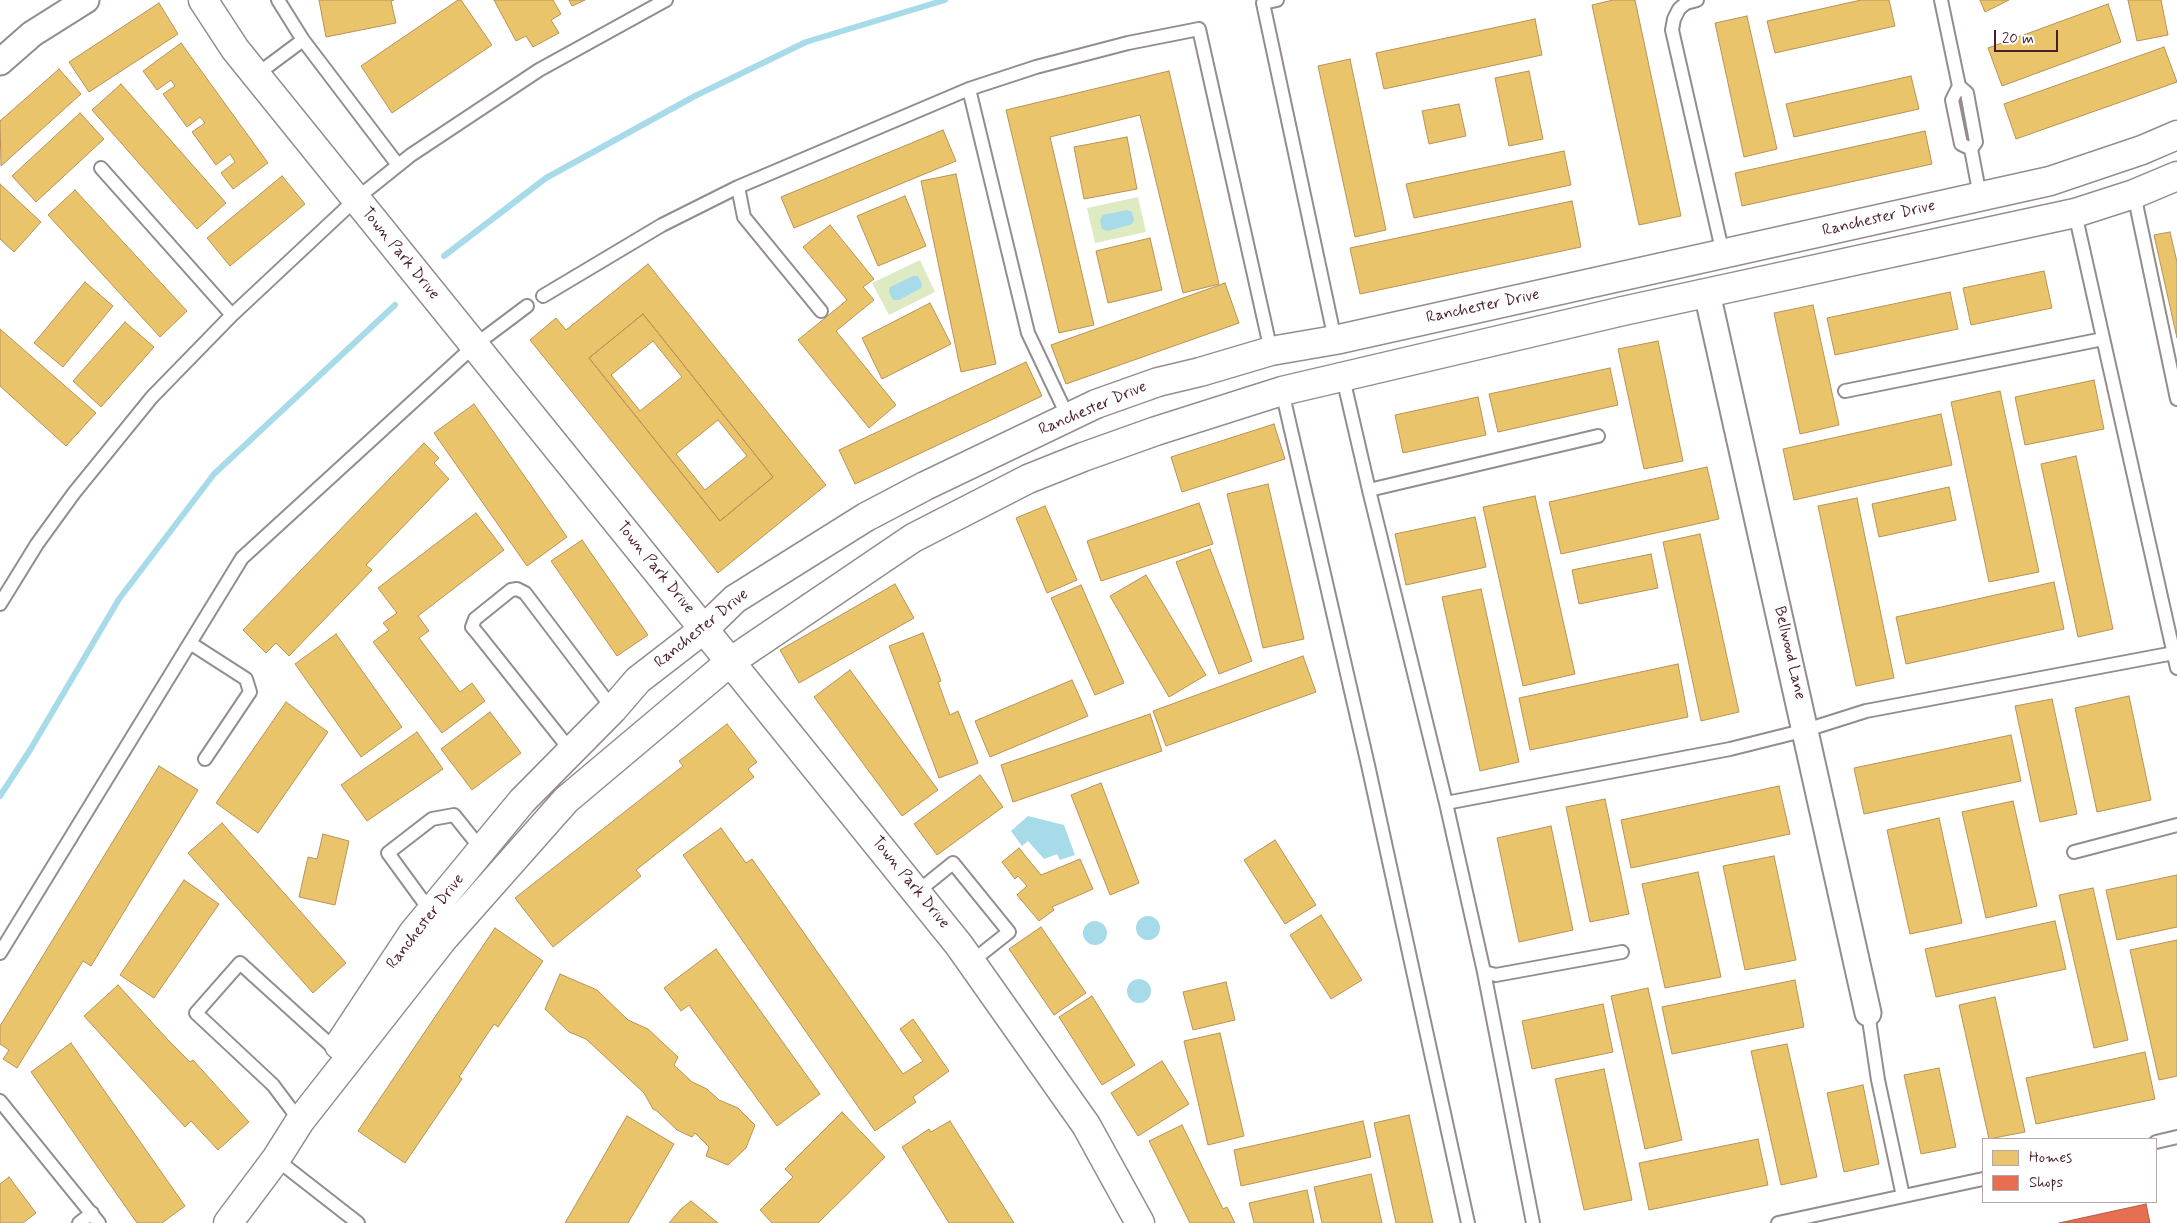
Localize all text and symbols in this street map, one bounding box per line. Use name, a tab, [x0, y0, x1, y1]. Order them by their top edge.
scale bar	[1997, 20, 2061, 52]
text: 20 m	[2002, 29, 2034, 49]
street label: Ranchester Drive	[1821, 197, 1937, 241]
street label: Town Park Drive	[357, 204, 443, 304]
street label: Ranchester Drive	[1425, 286, 1541, 328]
street label: Ranchester Drive	[1036, 378, 1150, 440]
street label: Town Park Drive	[612, 518, 698, 618]
street label: Ranchester Drive	[651, 585, 753, 673]
street label: Bellwood Lane	[1769, 604, 1809, 702]
street label: Town Park Drive	[867, 833, 953, 933]
street label: Ranchester Drive	[383, 871, 469, 973]
legend	[1982, 1138, 2157, 1203]
text: Homes	[2029, 1148, 2072, 1168]
text: Shops	[2029, 1173, 2063, 1193]

